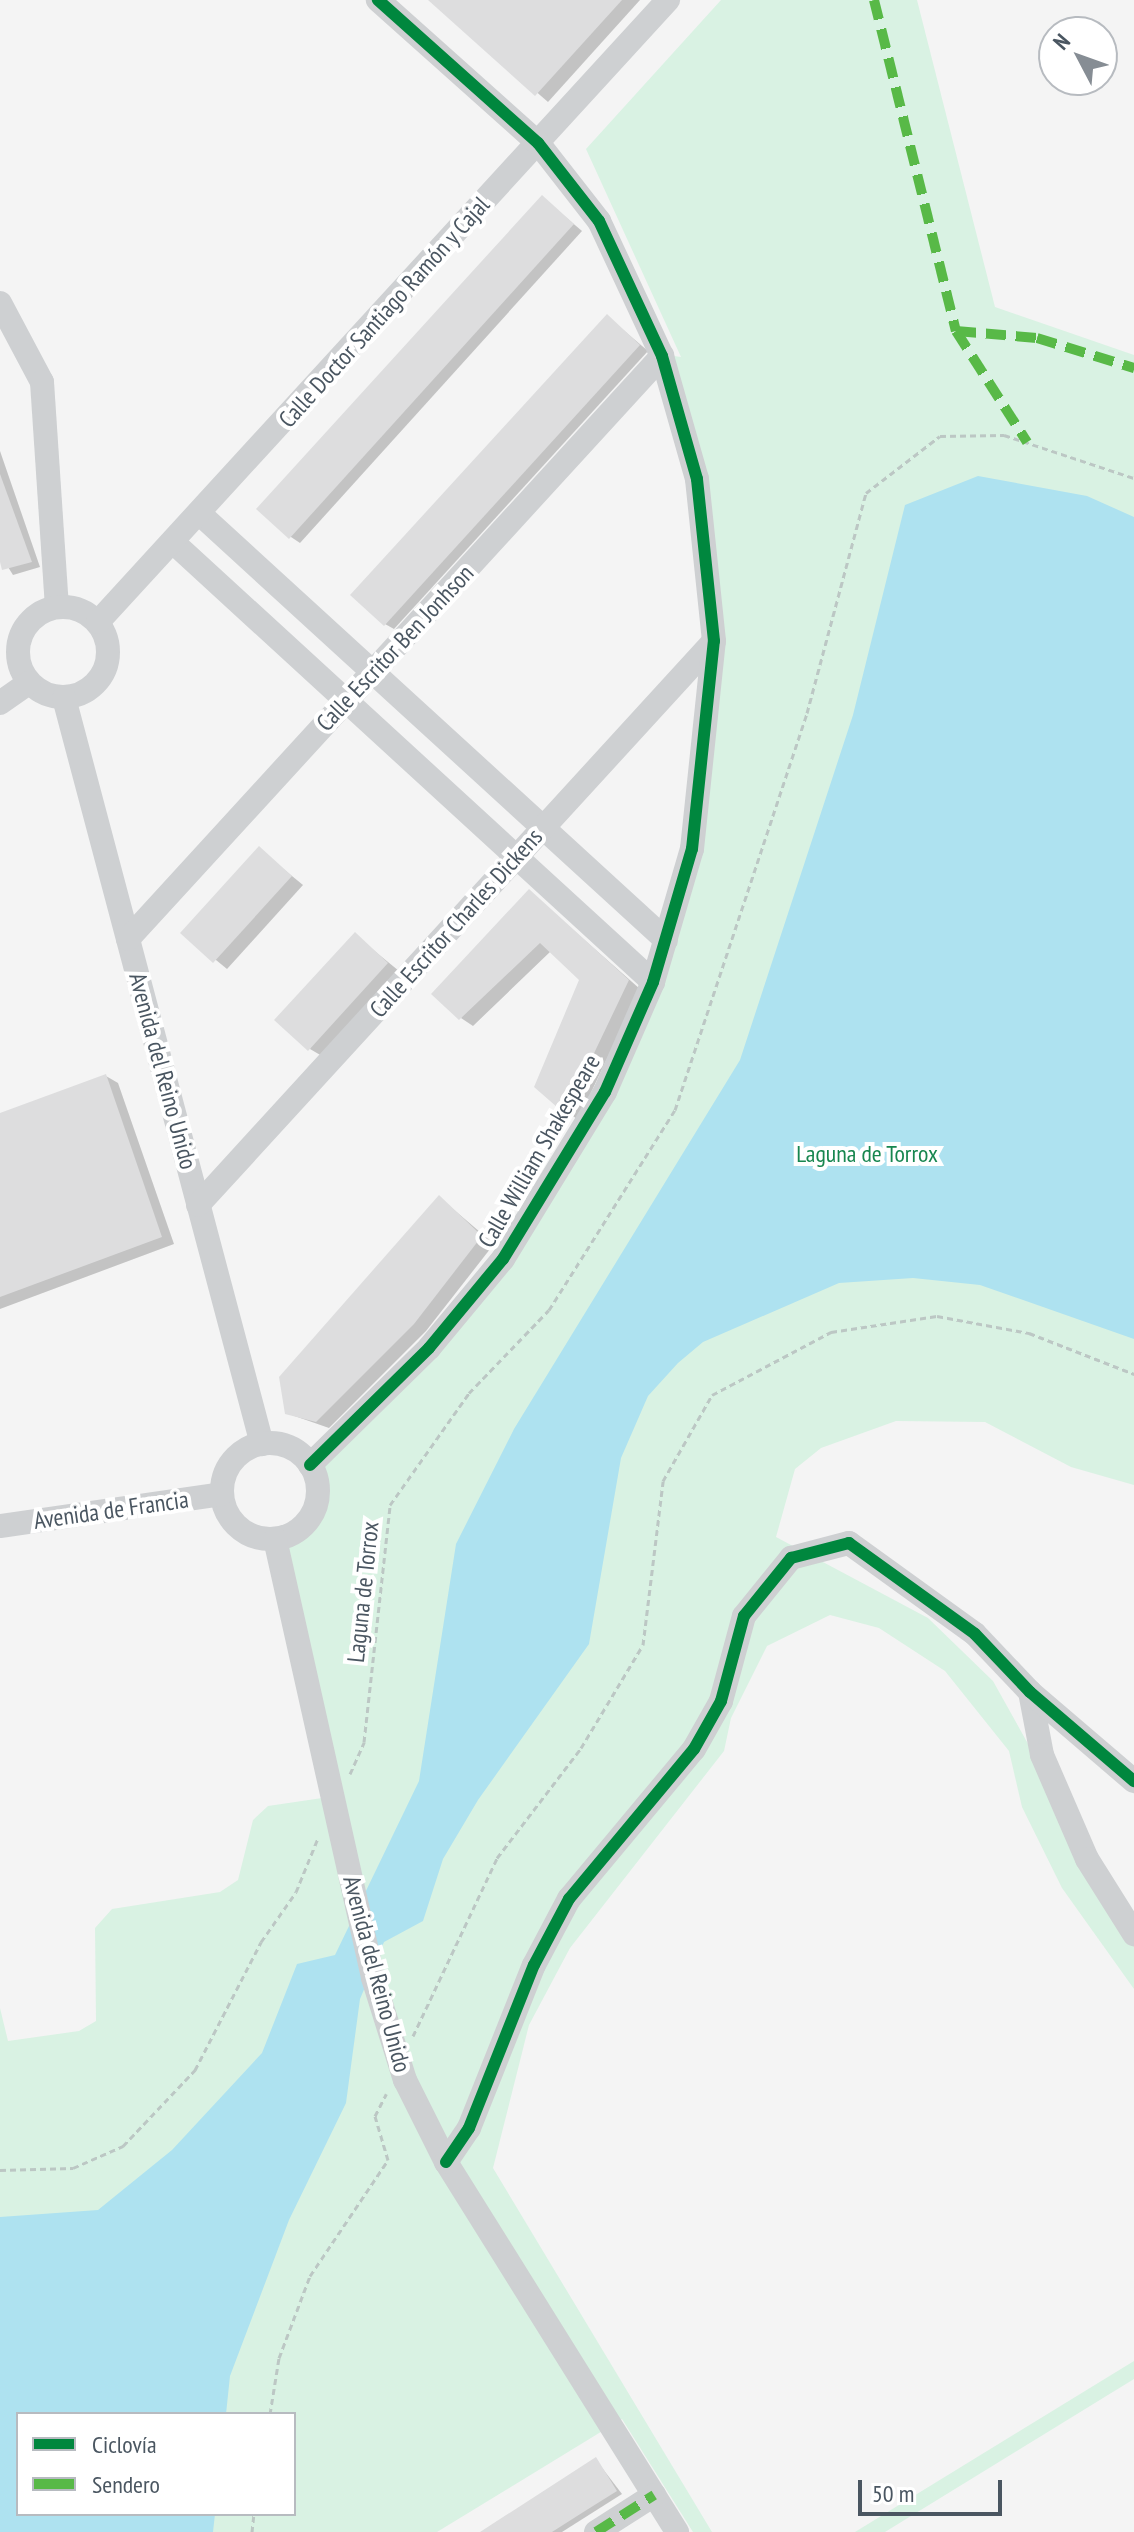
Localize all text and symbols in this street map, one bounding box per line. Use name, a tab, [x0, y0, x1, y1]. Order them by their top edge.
north arrow	[1038, 16, 1118, 96]
text: N	[1047, 28, 1076, 55]
street label: Calle Doctor Santiago Ramón y Cajal	[272, 190, 496, 434]
street label: Calle Escritor Ben Jonhson	[311, 559, 479, 737]
street label: Calle Escritor Charles Dickens	[364, 823, 548, 1023]
street label: Avenida del Reino Unido	[123, 970, 203, 1172]
street label: Calle William Shakespeare	[472, 1049, 606, 1253]
park label: Laguna de Torrox	[796, 1140, 938, 1168]
street label: Avenida de Francia	[32, 1485, 190, 1535]
street label: Laguna de Torrox	[341, 1520, 385, 1664]
street label: Avenida del Reino Unido	[337, 1873, 417, 2075]
legend	[16, 2412, 296, 2516]
text: Ciclovía	[92, 2429, 157, 2460]
scale bar	[862, 2464, 1006, 2514]
text: Sendero	[92, 2469, 160, 2500]
text: 50 m	[872, 2478, 914, 2509]

